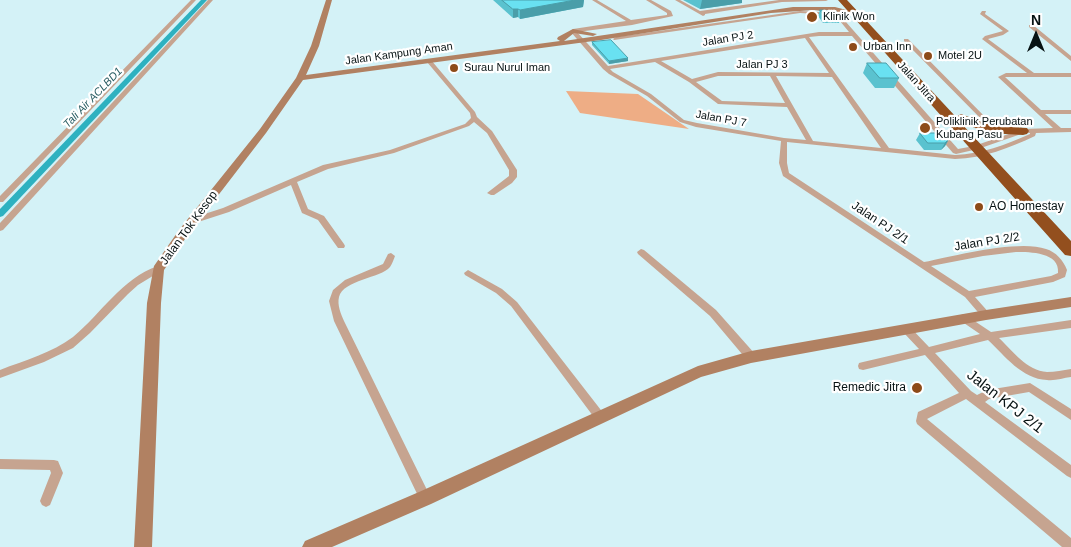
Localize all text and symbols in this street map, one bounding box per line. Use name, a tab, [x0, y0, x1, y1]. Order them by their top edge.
marker: Klinik Won	[805, 10, 819, 24]
place label: Klinik Won	[823, 10, 875, 24]
north arrow	[1011, 10, 1061, 60]
text: N	[1031, 12, 1041, 28]
street label: Jalan PJ 2	[702, 28, 754, 50]
street label: Jalan Kampung Aman	[344, 40, 454, 68]
place label: Urban Inn	[863, 40, 911, 54]
marker: Urban Inn	[847, 41, 859, 53]
place label: Motel 2U	[938, 49, 982, 63]
marker: Motel 2U	[922, 50, 934, 62]
street label: Jalan PJ 3	[736, 58, 788, 72]
street label: Jalan Jitra	[894, 59, 938, 105]
place label: Surau Nurul Iman	[464, 61, 550, 75]
marker: Surau Nurul Iman	[448, 62, 460, 74]
water label: Tali Air ACLBD1	[61, 65, 125, 131]
street label: Jalan PJ 7	[695, 108, 747, 130]
place label: Poliklinik Perubatan Kubang Pasu	[936, 115, 1033, 141]
marker: Poliklinik Perubatan Kubang Pasu	[918, 121, 932, 135]
street label: Jalan Tok Kesop	[157, 188, 221, 268]
street label: Jalan PJ 2/1	[849, 199, 911, 247]
place label: AO Homestay	[989, 200, 1064, 214]
marker: AO Homestay	[973, 201, 985, 213]
street label: Jalan PJ 2/2	[953, 230, 1021, 254]
street label: Jalan KPJ 2/1	[963, 366, 1047, 438]
place label: Remedic Jitra	[833, 381, 906, 395]
marker: Remedic Jitra	[910, 381, 924, 395]

